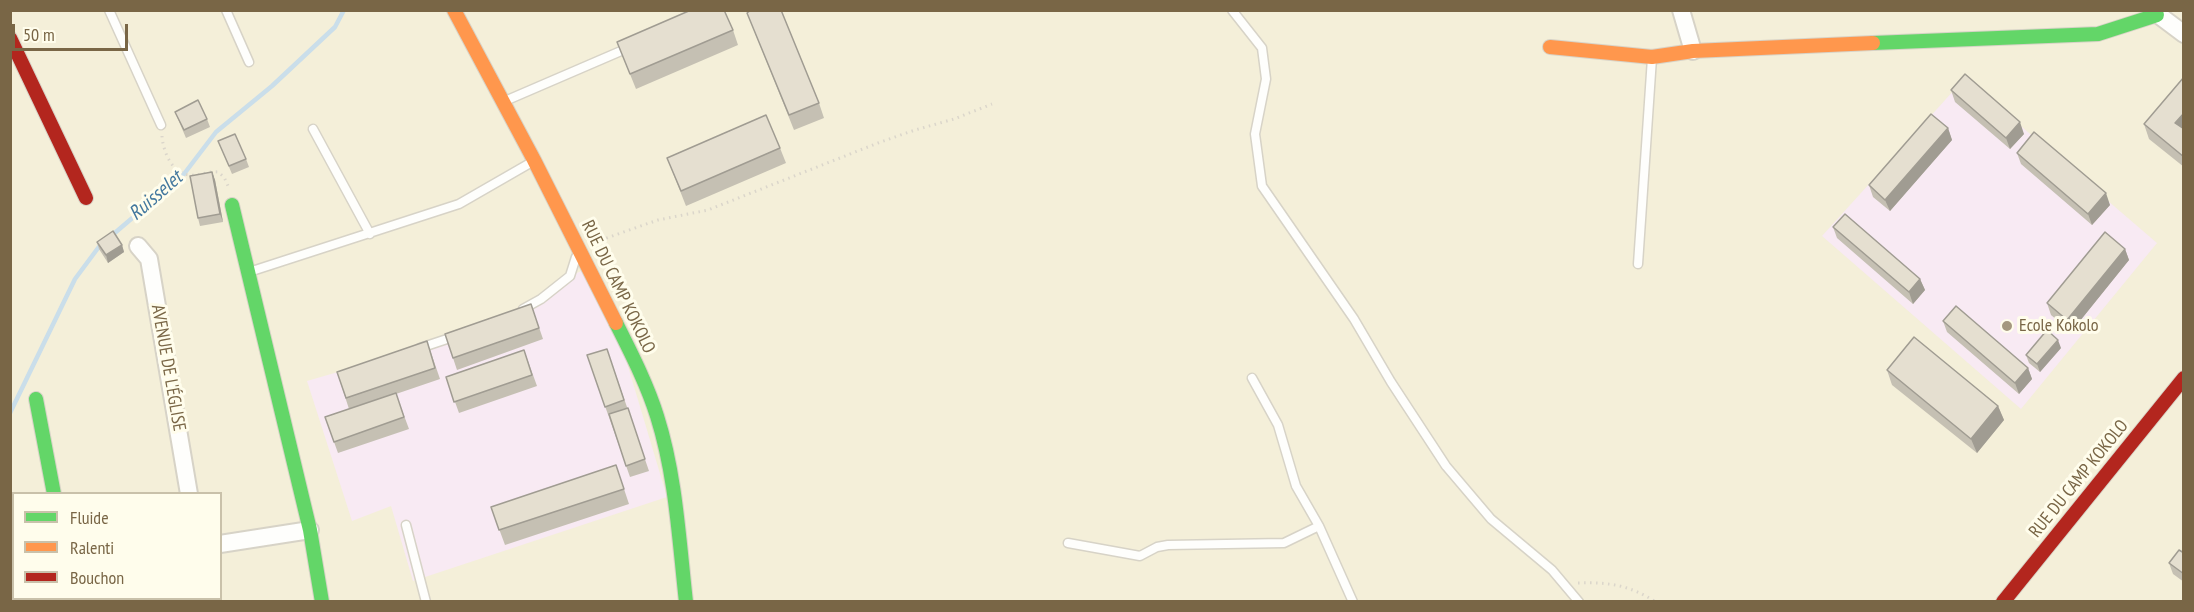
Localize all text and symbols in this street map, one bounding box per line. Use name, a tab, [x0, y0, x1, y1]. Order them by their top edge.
scale bar	[15, 12, 130, 50]
text: 50 m	[23, 23, 55, 46]
water label: Ruisselet	[124, 166, 188, 226]
street label: RUE DU CAMP KOKOLO	[577, 217, 659, 357]
street label: AVENUE DE L'ÉGLISE	[146, 303, 190, 433]
place label: Ecole Kokolo	[2019, 315, 2099, 337]
marker: Ecole Kokolo	[2000, 319, 2014, 333]
street label: RUE DU CAMP KOKOLO	[2025, 416, 2133, 542]
legend	[12, 492, 222, 600]
text: Fluide	[70, 506, 109, 529]
text: Ralenti	[70, 536, 114, 559]
text: Bouchon	[70, 566, 124, 589]

